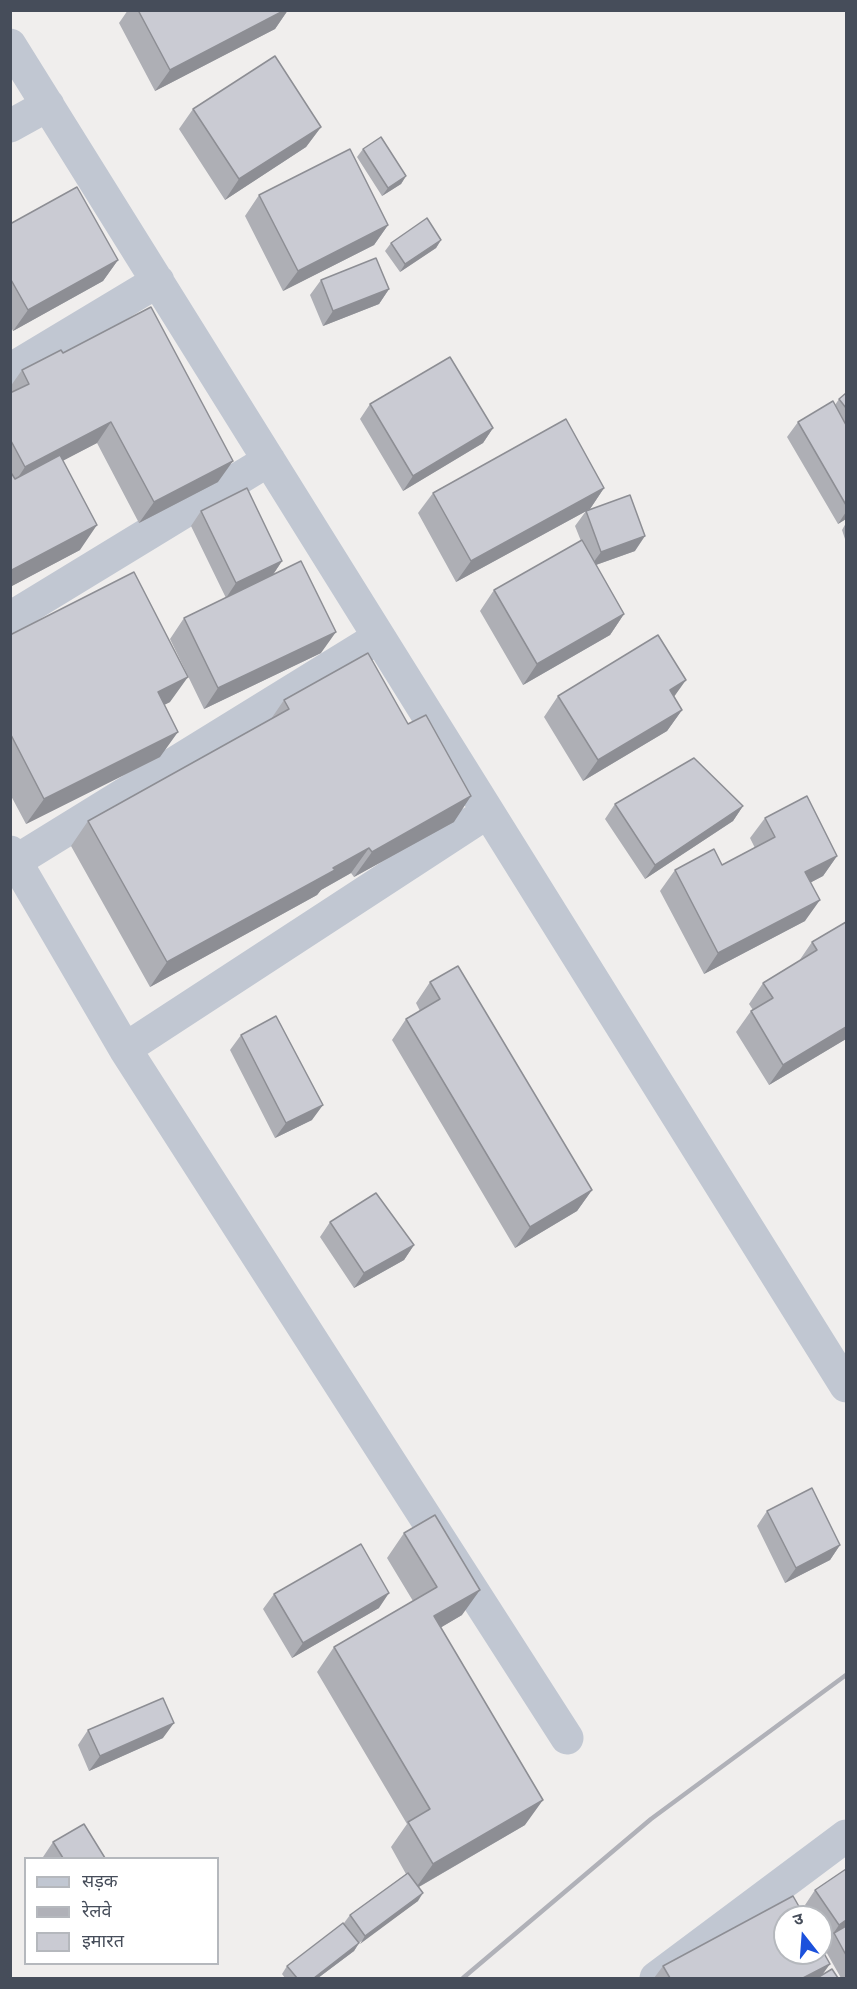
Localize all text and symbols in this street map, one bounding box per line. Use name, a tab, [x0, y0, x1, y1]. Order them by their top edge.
legend	[24, 1857, 219, 1965]
text: सड़क	[82, 1870, 118, 1892]
text: रेलवे	[82, 1900, 112, 1922]
north arrow	[773, 1905, 833, 1965]
text: उ	[791, 1909, 805, 1930]
text: इमारत	[82, 1930, 124, 1952]

